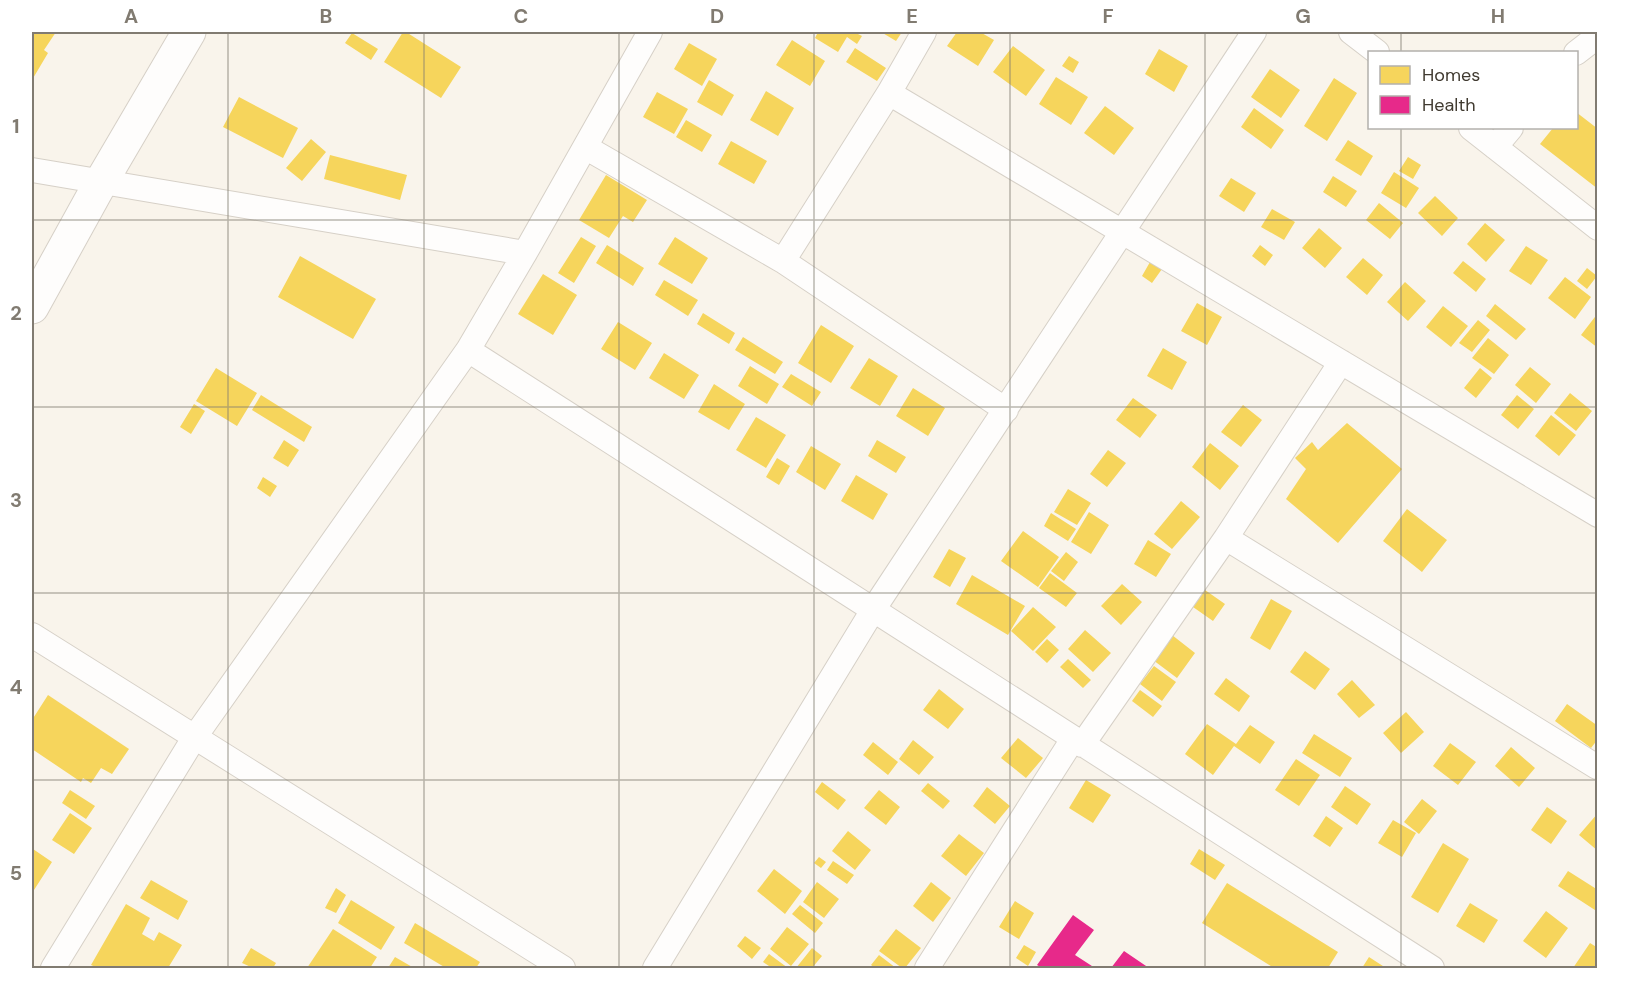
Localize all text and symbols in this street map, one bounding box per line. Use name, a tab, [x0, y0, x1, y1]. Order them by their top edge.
text: A	[124, 3, 138, 29]
text: B	[320, 3, 332, 29]
text: C	[514, 3, 528, 29]
text: D	[710, 3, 724, 29]
text: E	[906, 3, 918, 29]
text: F	[1102, 3, 1114, 29]
text: G	[1295, 3, 1311, 29]
text: H	[1491, 3, 1505, 29]
legend	[1368, 51, 1578, 129]
text: Homes	[1422, 63, 1480, 87]
text: Health	[1422, 93, 1476, 117]
text: 1	[12, 113, 20, 139]
text: 2	[10, 300, 22, 326]
text: 3	[10, 487, 22, 513]
text: 4	[10, 674, 23, 700]
text: 5	[10, 860, 22, 886]

